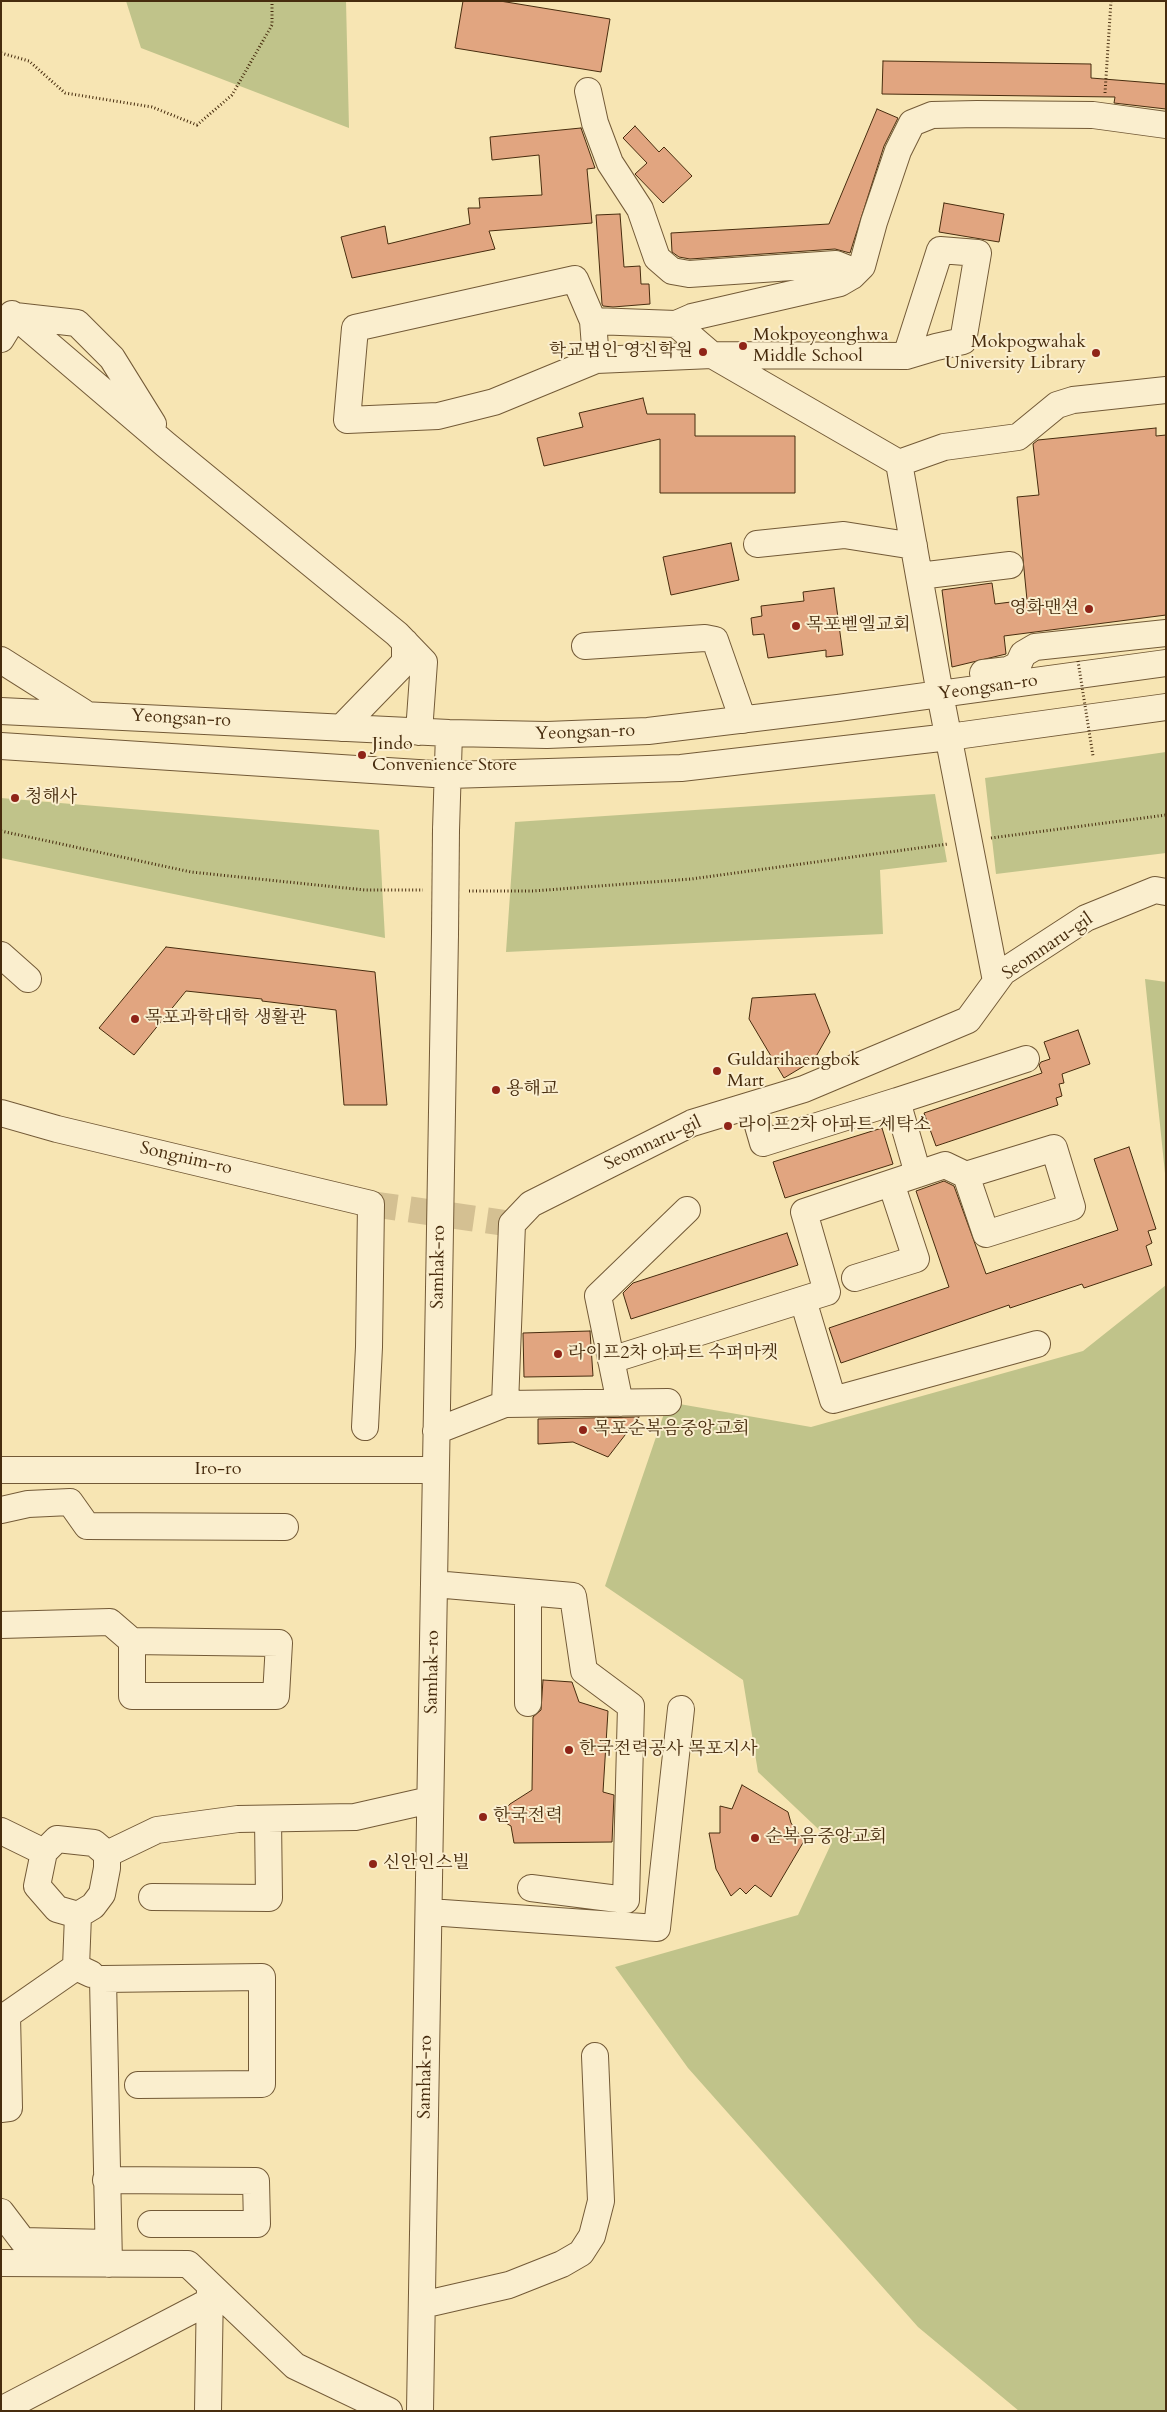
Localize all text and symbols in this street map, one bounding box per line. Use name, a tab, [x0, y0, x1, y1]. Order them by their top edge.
place label: Mokpoyeonghwa Middle School	[753, 325, 888, 368]
place label: Mokpogwahak University Library	[945, 332, 1086, 374]
marker: Mokpoyeonghwa Middle School	[737, 340, 749, 352]
place label: 학교법인 영신학원	[549, 341, 693, 363]
marker: 학교법인 영신학원	[697, 346, 709, 358]
marker: Mokpogwahak University Library	[1090, 347, 1102, 359]
place label: 영화맨션	[1009, 598, 1079, 620]
marker: 영화맨션	[1083, 603, 1095, 615]
place label: 목포벧엘교회	[806, 615, 910, 637]
marker: 목포벧엘교회	[790, 620, 802, 632]
street label: Yeongsan-ro	[937, 670, 1039, 706]
street label: Yeongsan-ro	[131, 706, 231, 732]
street label: Yeongsan-ro	[535, 720, 635, 746]
place label: Jindo Convenience Store	[372, 734, 517, 776]
marker: Jindo Convenience Store	[356, 749, 368, 761]
place label: 청해사	[25, 787, 77, 809]
marker: 청해사	[9, 792, 21, 804]
street label: Seomnaru-gil	[999, 909, 1097, 985]
place label: 목포과학대학 생활관	[145, 1008, 306, 1030]
marker: 목포과학대학 생활관	[129, 1013, 141, 1025]
place label: Guldarihaengbok Mart	[727, 1050, 860, 1092]
marker: Guldarihaengbok Mart	[711, 1065, 723, 1077]
place label: 용해교	[506, 1079, 558, 1101]
marker: 용해교	[490, 1084, 502, 1096]
street label: Seomnaru-gil	[601, 1112, 705, 1176]
place label: 라이프2차 아파트 세탁소	[738, 1115, 931, 1137]
marker: 라이프2차 아파트 세탁소	[722, 1120, 734, 1132]
street label: Songnim-ro	[138, 1138, 234, 1180]
street label: Samhak-ro	[427, 1225, 451, 1309]
place label: 라이프2차 아파트 수퍼마켓	[568, 1343, 778, 1365]
marker: 라이프2차 아파트 수퍼마켓	[552, 1348, 564, 1360]
place label: 목포순복음중앙교회	[593, 1419, 749, 1441]
marker: 목포순복음중앙교회	[577, 1424, 589, 1436]
street label: Iro-ro	[195, 1459, 241, 1481]
street label: Samhak-ro	[421, 1630, 445, 1714]
place label: 한국전력공사 목포지사	[579, 1739, 758, 1761]
marker: 한국전력공사 목포지사	[563, 1744, 575, 1756]
place label: 한국전력	[493, 1806, 563, 1828]
marker: 한국전력	[477, 1811, 489, 1823]
place label: 순복음중앙교회	[765, 1827, 887, 1849]
marker: 순복음중앙교회	[749, 1832, 761, 1844]
place label: 신안인스빌	[383, 1853, 470, 1875]
marker: 신안인스빌	[367, 1858, 379, 1870]
street label: Samhak-ro	[414, 2035, 438, 2119]

